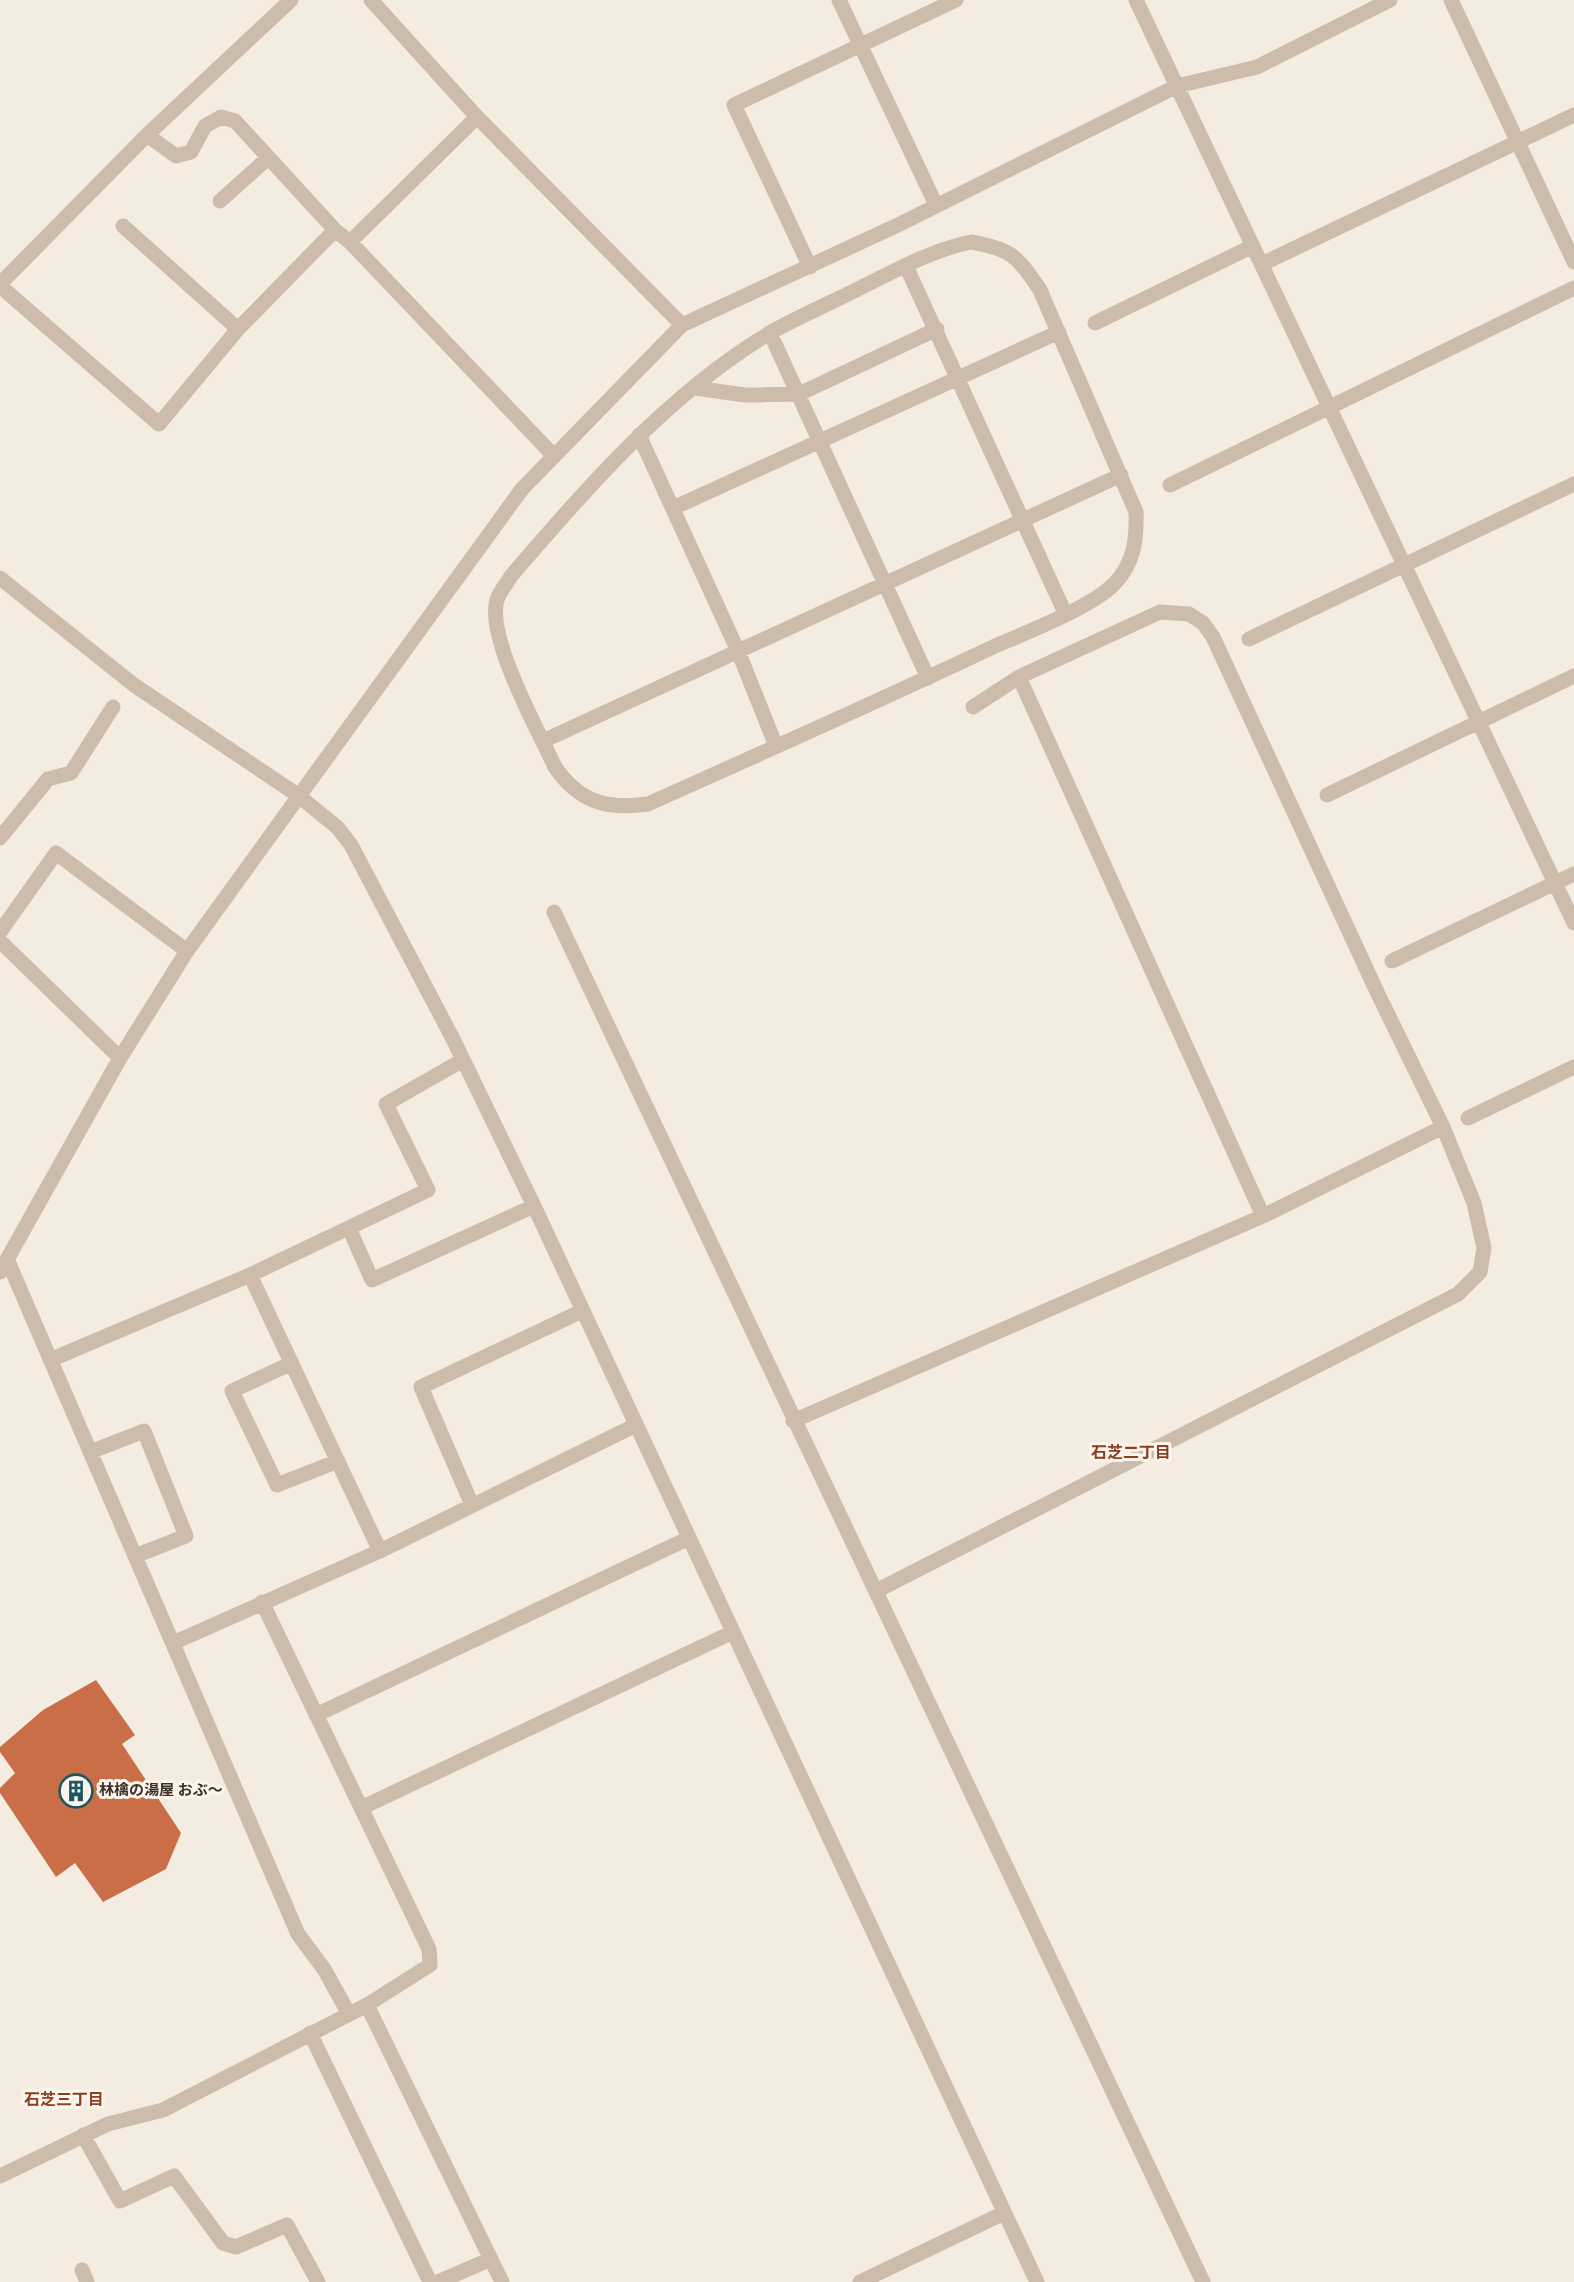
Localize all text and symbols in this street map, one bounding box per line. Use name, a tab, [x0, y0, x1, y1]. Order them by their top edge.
district label: 石芝二丁目	[1091, 1444, 1171, 1464]
building icon: 林檎の湯屋 おぶ～	[58, 1773, 94, 1809]
place label: 林檎の湯屋 おぶ～	[99, 1781, 223, 1801]
district label: 石芝三丁目	[24, 2091, 104, 2111]

